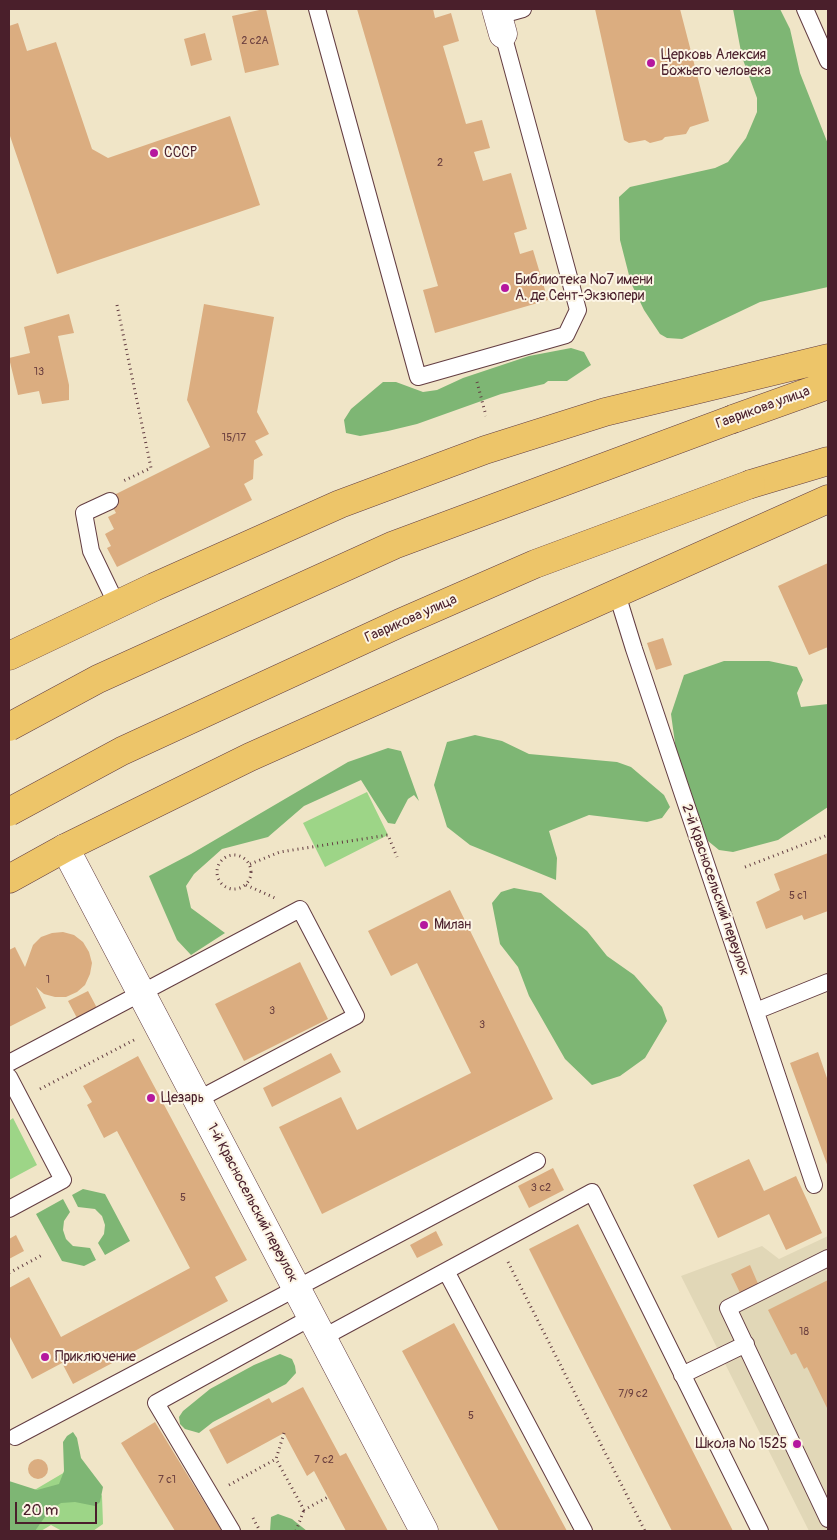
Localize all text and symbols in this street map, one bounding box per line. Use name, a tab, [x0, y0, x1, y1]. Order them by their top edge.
house number: 2 с2А	[241, 34, 269, 48]
place label: Церковь Алексия Божьего человека	[661, 47, 771, 80]
marker: Церковь Алексия Божьего человека	[645, 57, 657, 69]
place label: СССР	[164, 145, 197, 161]
marker: СССР	[148, 147, 160, 159]
house number: 2	[437, 156, 443, 170]
place label: Библиотека №7 имени А. де Сент-Экзюпери	[515, 272, 652, 304]
marker: Библиотека №7 имени А. де Сент-Экзюпери	[499, 282, 511, 294]
house number: 13	[34, 365, 44, 379]
street label: Гаврикова улица	[714, 383, 812, 433]
house number: 15/17	[222, 431, 246, 445]
street label: Гаврикова улица	[362, 591, 460, 647]
street label: 2-й Красносельский переулок	[678, 802, 752, 978]
house number: 5 с1	[789, 889, 807, 903]
place label: Милан	[434, 917, 471, 933]
marker: Милан	[418, 919, 430, 931]
house number: 1	[46, 973, 50, 987]
house number: 3	[269, 1004, 275, 1018]
house number: 3	[479, 1018, 485, 1032]
place label: Цезарь	[161, 1090, 204, 1106]
marker: Цезарь	[145, 1092, 157, 1104]
street label: 1-й Красносельский переулок	[203, 1121, 301, 1285]
house number: 3 с2	[531, 1181, 551, 1195]
house number: 5	[180, 1191, 186, 1205]
house number: 18	[799, 1325, 809, 1339]
place label: Приключение	[55, 1349, 136, 1365]
marker: Приключение	[39, 1351, 51, 1363]
house number: 7/9 c2	[618, 1387, 648, 1401]
house number: 5	[468, 1409, 474, 1423]
place label: Школа № 1525	[695, 1436, 787, 1452]
marker: Школа № 1525	[791, 1438, 803, 1450]
house number: 7 с2	[314, 1453, 334, 1467]
house number: 7 с1	[158, 1473, 176, 1487]
scale bar	[18, 1492, 100, 1524]
text: 20 m	[23, 1501, 58, 1520]

